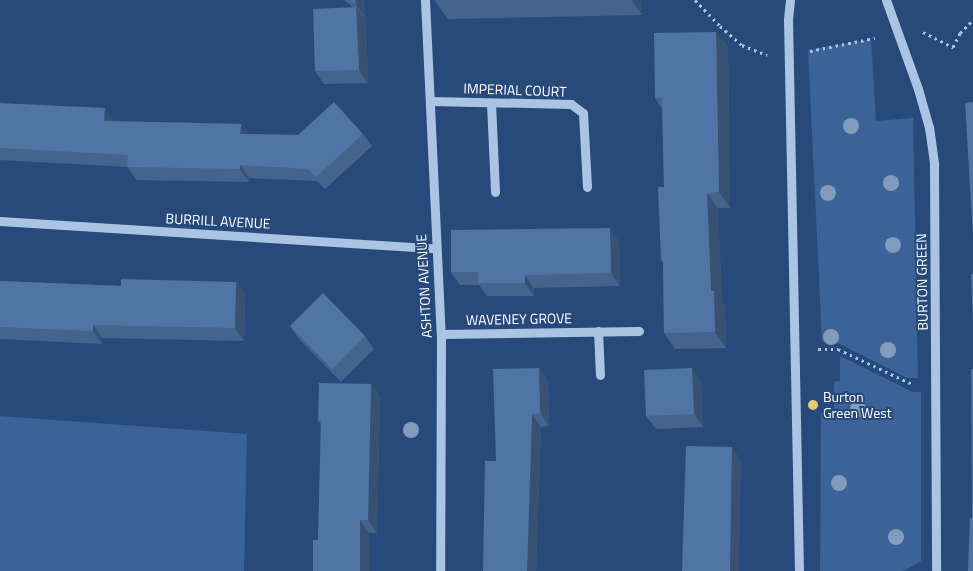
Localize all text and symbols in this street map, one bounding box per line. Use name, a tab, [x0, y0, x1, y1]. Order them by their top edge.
street label: IMPERIAL COURT	[463, 80, 567, 100]
street label: BURRILL AVENUE	[165, 210, 271, 232]
street label: BURTON GREEN	[913, 233, 931, 331]
street label: ASHTON AVENUE	[413, 234, 435, 338]
street label: WAVENEY GROVE	[466, 310, 572, 328]
place label: Burton Green West	[823, 389, 892, 422]
marker: Burton Green West	[807, 399, 819, 411]

